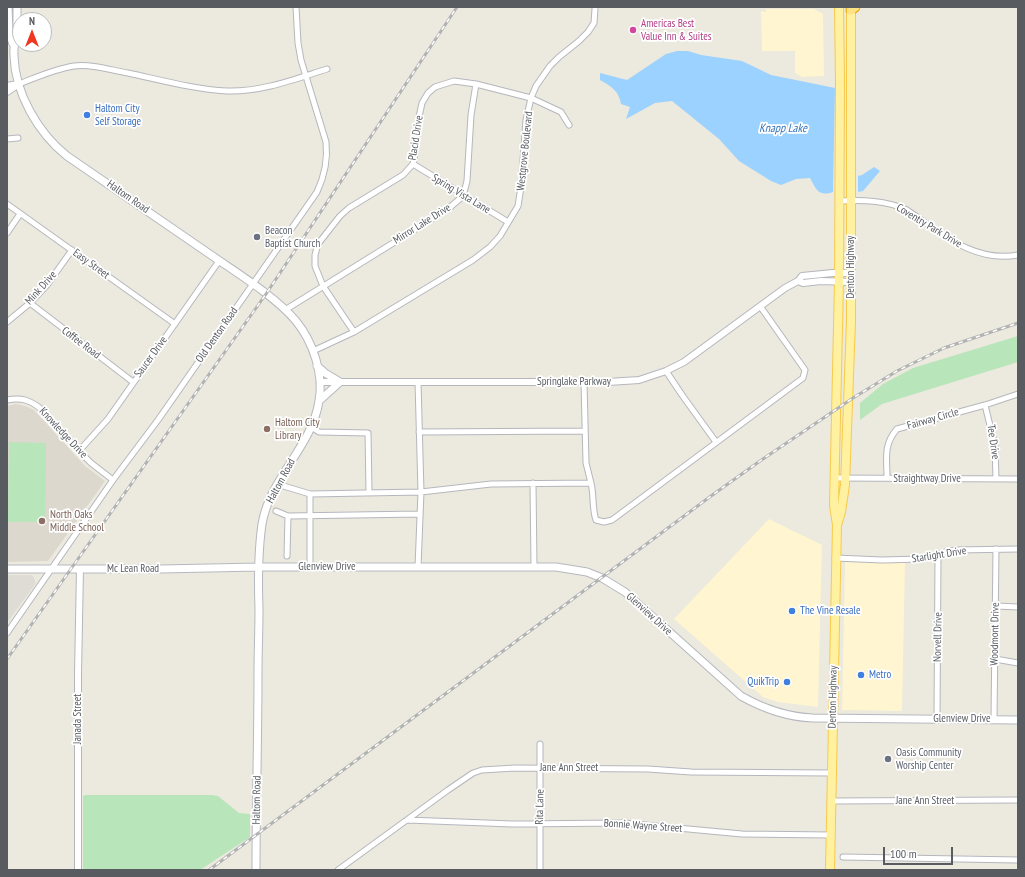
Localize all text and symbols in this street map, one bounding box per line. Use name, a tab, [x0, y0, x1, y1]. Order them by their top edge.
north arrow	[12, 12, 52, 52]
text: N	[29, 14, 35, 28]
place label: Americas Best Value Inn & Suites	[641, 17, 711, 43]
marker: Americas Best Value Inn & Suites	[628, 25, 638, 35]
place label: Haltom City Self Storage	[95, 102, 141, 128]
marker: Haltom City Self Storage	[82, 110, 92, 120]
street label: Westgrove Boulevard	[514, 111, 536, 191]
street label: Placid Drive	[406, 115, 426, 161]
water label: Knapp Lake	[759, 122, 807, 136]
street label: Spring Vista Lane	[429, 171, 493, 217]
street label: Haltom Road	[104, 178, 152, 216]
street label: Mirror Lake Drive	[391, 201, 453, 247]
street label: Coventry Park Drive	[894, 201, 964, 251]
place label: Beacon Baptist Church	[265, 224, 320, 250]
marker: Beacon Baptist Church	[252, 232, 262, 242]
street label: Denton Highway	[844, 236, 858, 298]
street label: Easy Street	[70, 246, 112, 282]
street label: Mink Drive	[22, 268, 60, 308]
street label: Old Denton Road	[193, 305, 241, 365]
street label: Coffee Road	[59, 324, 103, 362]
street label: Saucer Drive	[132, 334, 170, 380]
street label: Springlake Parkway	[537, 375, 611, 389]
street label: Knowledge Drive	[36, 405, 90, 461]
street label: Fairway Circle	[906, 405, 960, 433]
place label: Haltom City Library	[275, 416, 320, 442]
marker: Haltom City Library	[262, 424, 272, 434]
street label: Tee Drive	[984, 424, 1002, 460]
street label: Haltom Road	[264, 456, 298, 506]
street label: Straightway Drive	[893, 472, 961, 486]
place label: North Oaks Middle School	[50, 508, 104, 534]
marker: North Oaks Middle School	[37, 516, 47, 526]
street label: Starlight Drive	[911, 544, 967, 566]
street label: Glenview Drive	[298, 560, 356, 574]
street label: Mc Lean Road	[107, 562, 159, 576]
street label: Glenview Drive	[623, 590, 675, 638]
street label: Woodmont Drive	[988, 602, 1002, 666]
place label: The Vine Resale	[800, 604, 860, 618]
marker: The Vine Resale	[787, 606, 797, 616]
street label: Norvell Drive	[931, 612, 945, 662]
street label: Denton Highway	[826, 665, 840, 729]
place label: Metro	[869, 668, 891, 682]
marker: Metro	[856, 670, 866, 680]
place label: QuikTrip	[747, 675, 779, 689]
marker: QuikTrip	[782, 677, 792, 687]
street label: Janada Street	[71, 694, 85, 744]
street label: Glenview Drive	[933, 712, 991, 726]
place label: Oasis Community Worship Center	[896, 746, 961, 772]
marker: Oasis Community Worship Center	[883, 754, 893, 764]
street label: Jane Ann Street	[540, 761, 598, 775]
street label: Haltom Road	[250, 775, 264, 825]
street label: Rita Lane	[533, 789, 547, 825]
street label: Jane Ann Street	[896, 794, 954, 808]
street label: Bonnie Wayne Street	[603, 817, 683, 835]
scale bar	[885, 839, 955, 865]
text: 100 m	[890, 846, 917, 861]

